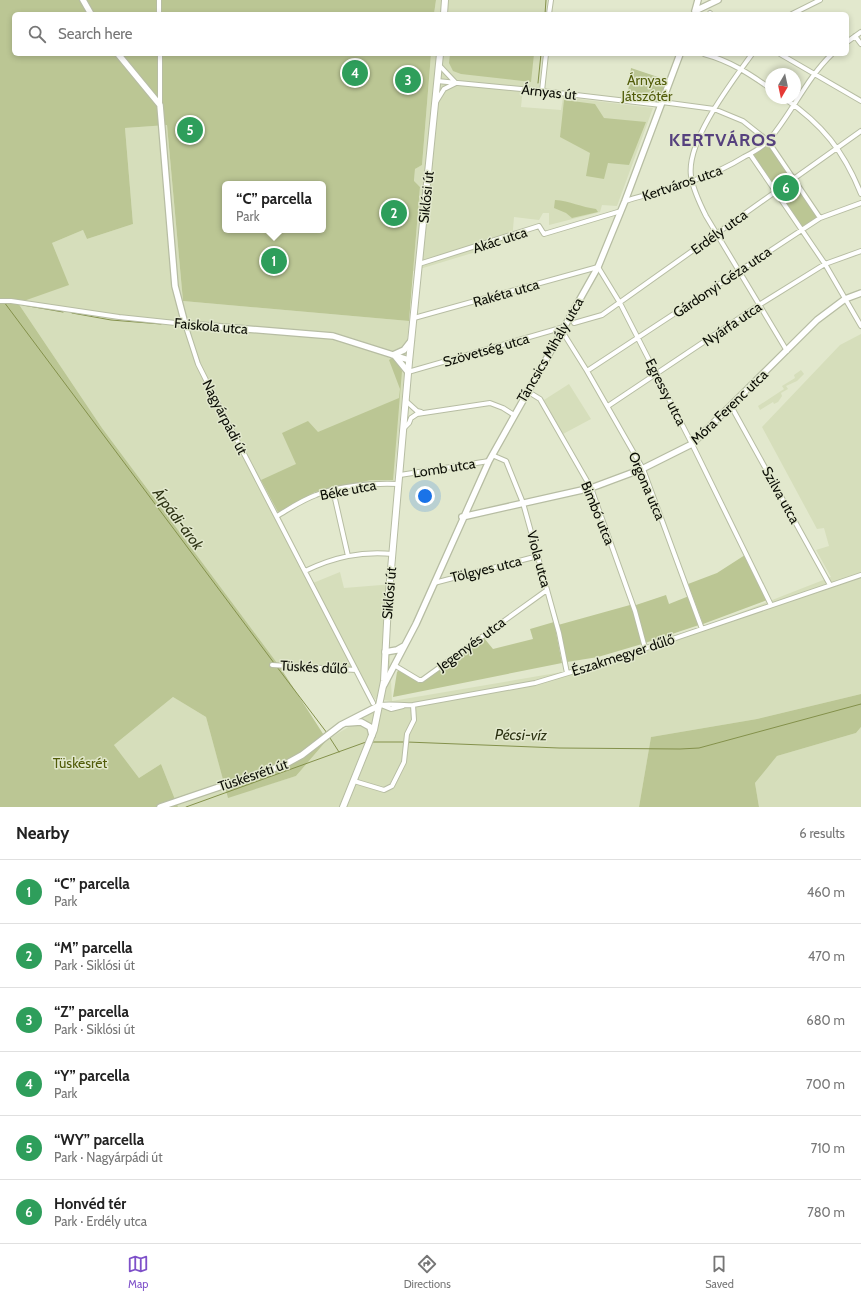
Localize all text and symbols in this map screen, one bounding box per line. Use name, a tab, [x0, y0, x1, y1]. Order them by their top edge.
search box	[12, 12, 849, 56]
icon: search	[26, 23, 48, 45]
text: Search here	[58, 25, 133, 43]
pin: 4	[342, 58, 368, 88]
pin: 3	[395, 65, 421, 95]
north arrow	[765, 68, 801, 104]
park label: Árnyas Játszótér	[621, 71, 673, 105]
street label: Árnyas út	[521, 80, 578, 104]
pin: 5	[177, 115, 203, 145]
district label: KERTVÁROS	[669, 129, 777, 151]
street label: Kertváros utca	[640, 161, 725, 205]
street label: Siklósi út	[414, 170, 438, 224]
pin: 6	[773, 173, 799, 203]
popup	[222, 181, 326, 233]
text: “C” parcella	[236, 190, 312, 208]
pin: 2	[381, 198, 407, 228]
street label: Erdély utca	[687, 205, 751, 258]
text: Park	[236, 208, 260, 224]
street label: Akác utca	[471, 223, 530, 257]
street label: Gárdonyi Géza utca	[669, 242, 775, 322]
pin: 1	[261, 246, 287, 276]
street label: Rakéta utca	[471, 275, 541, 311]
street label: Táncsics Mihály utca	[513, 294, 588, 406]
street label: Nyárfa utca	[699, 298, 765, 350]
street label: Faiskola utca	[173, 314, 249, 338]
street label: Szövetség utca	[441, 329, 531, 371]
street label: Egressy utca	[641, 355, 691, 429]
street label: Móra Ferenc utca	[686, 365, 772, 448]
street label: Nagyárpádi út	[198, 376, 252, 458]
street label: Orgona utca	[625, 449, 670, 523]
street label: Lomb utca	[412, 454, 477, 482]
street label: Szilva utca	[758, 463, 804, 527]
street label: Béke utca	[318, 476, 378, 504]
street label: Bimbó utca	[577, 478, 619, 548]
water label: Árpádi-árok	[148, 483, 209, 554]
your location	[415, 486, 435, 506]
street label: Viola utca	[523, 529, 555, 590]
street label: Tölgyes utca	[449, 551, 524, 586]
street label: Siklósi út	[378, 566, 400, 620]
street label: Jegenyés utca	[432, 613, 509, 676]
street label: Északmegyer dűlő	[569, 630, 677, 680]
street label: Tüskés dűlő	[280, 656, 348, 678]
water label: Pécsi-víz	[495, 726, 548, 744]
park label: Tüskésrét	[53, 754, 107, 772]
street label: Tüskésréti út	[216, 755, 291, 795]
text: Nearby	[16, 823, 69, 843]
text: 6 results	[799, 825, 845, 841]
text: “C” parcella	[54, 875, 130, 893]
text: 1	[27, 884, 31, 900]
text: 460 m	[807, 884, 845, 900]
text: Park	[54, 893, 77, 909]
text: “M” parcella	[54, 939, 133, 957]
text: 2	[26, 948, 32, 964]
text: 470 m	[808, 948, 845, 964]
text: Park · Siklósi út	[54, 957, 135, 973]
text: “Z” parcella	[54, 1003, 129, 1021]
text: 3	[25, 1012, 33, 1028]
text: 680 m	[806, 1012, 845, 1028]
text: Park · Siklósi út	[54, 1021, 135, 1037]
text: “Y” parcella	[54, 1067, 130, 1085]
text: 4	[25, 1076, 33, 1092]
text: 700 m	[806, 1076, 845, 1092]
text: Park	[54, 1085, 77, 1101]
text: “WY” parcella	[54, 1131, 144, 1149]
text: 5	[26, 1140, 32, 1156]
text: 710 m	[811, 1140, 845, 1156]
text: Park · Nagyárpádi út	[54, 1149, 163, 1165]
text: Honvéd tér	[54, 1195, 126, 1213]
text: 6	[25, 1204, 33, 1220]
text: 780 m	[807, 1204, 845, 1220]
text: Park · Erdély utca	[54, 1213, 147, 1229]
tab: Map	[127, 1253, 149, 1291]
tab: Directions	[404, 1253, 451, 1291]
tab: Saved	[705, 1253, 734, 1291]

